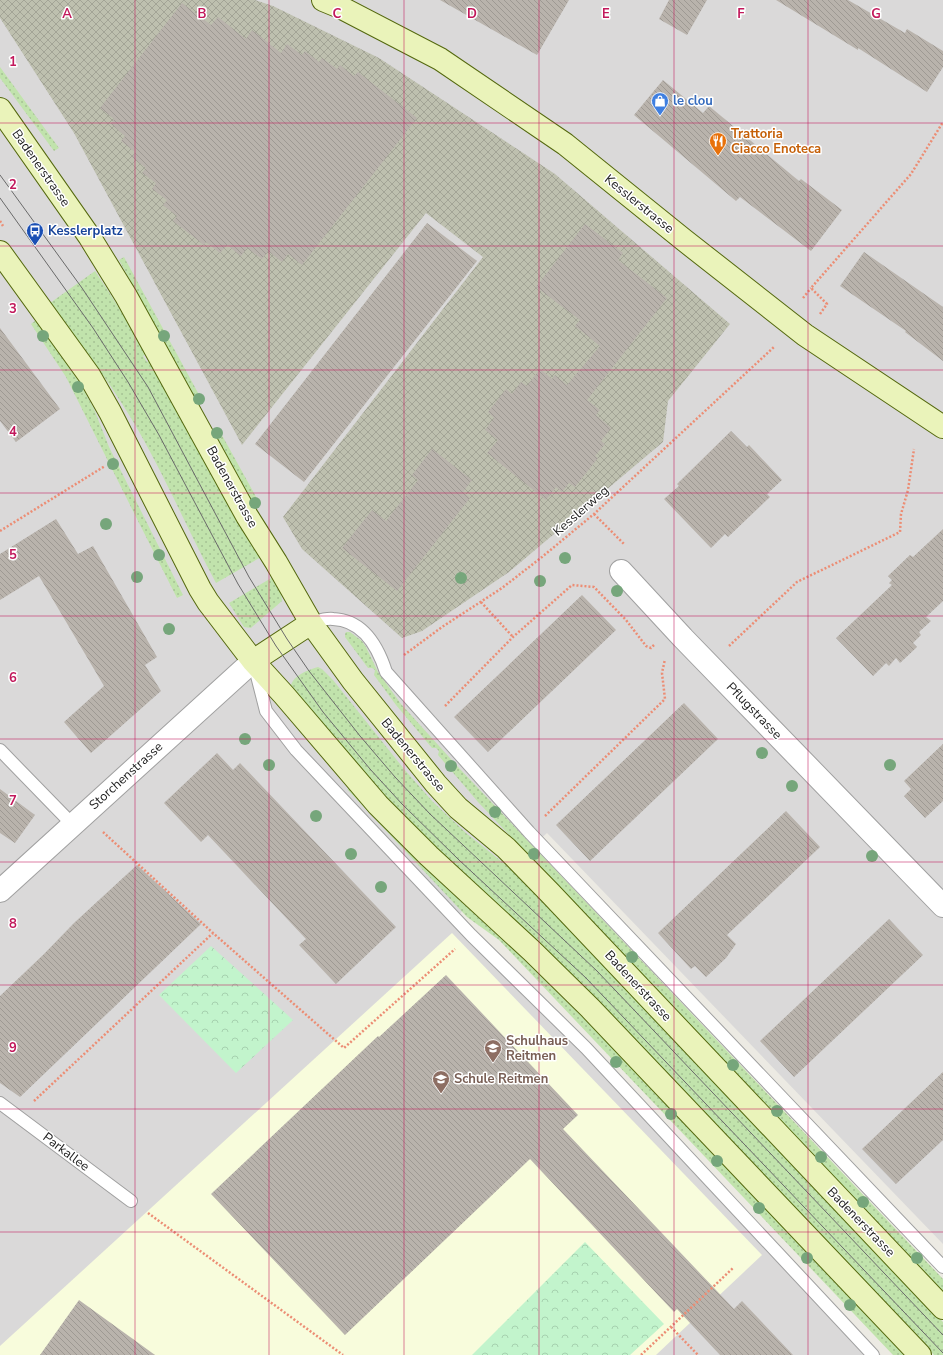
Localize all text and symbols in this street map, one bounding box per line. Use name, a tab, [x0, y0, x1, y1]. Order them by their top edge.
text: A	[62, 5, 72, 23]
text: B	[198, 5, 207, 23]
text: C	[333, 5, 342, 23]
text: D	[467, 5, 477, 23]
text: E	[602, 5, 610, 23]
text: F	[737, 5, 745, 23]
text: G	[871, 5, 881, 23]
text: 1	[9, 53, 17, 71]
shop icon: le clou	[650, 91, 670, 116]
place label: le clou	[673, 92, 713, 110]
place label: Trattoria Ciacco Enoteca	[731, 125, 821, 158]
street label: Badenerstrasse	[8, 126, 74, 210]
restaurant icon: Trattoria Ciacco Enoteca	[708, 131, 728, 156]
street label: Kesslerstrasse	[601, 170, 677, 238]
text: 2	[9, 176, 17, 194]
bus stop icon: Kesslerplatz	[25, 221, 45, 246]
place label: Kesslerplatz	[48, 222, 123, 240]
text: 3	[9, 300, 17, 318]
text: 4	[9, 423, 17, 441]
street label: Badenerstrasse	[202, 443, 262, 531]
street label: Kesslerweg	[549, 482, 613, 540]
text: 5	[9, 546, 17, 564]
text: 6	[9, 669, 17, 687]
street label: Pflugstrasse	[722, 679, 786, 744]
street label: Badenerstrasse	[377, 714, 449, 796]
street label: Storchenstrasse	[85, 738, 167, 814]
text: 7	[9, 792, 17, 810]
text: 8	[9, 915, 17, 933]
street label: Badenerstrasse	[600, 947, 676, 1025]
place label: Schulhaus Reitmen	[506, 1032, 568, 1065]
school or university icon: Schulhaus Reitmen	[483, 1038, 503, 1063]
text: 9	[9, 1039, 17, 1057]
school or university icon: Schule Reitmen	[431, 1069, 451, 1094]
place label: Schule Reitmen	[454, 1070, 548, 1088]
street label: Parkallee	[39, 1128, 93, 1176]
street label: Badenerstrasse	[823, 1183, 899, 1261]

